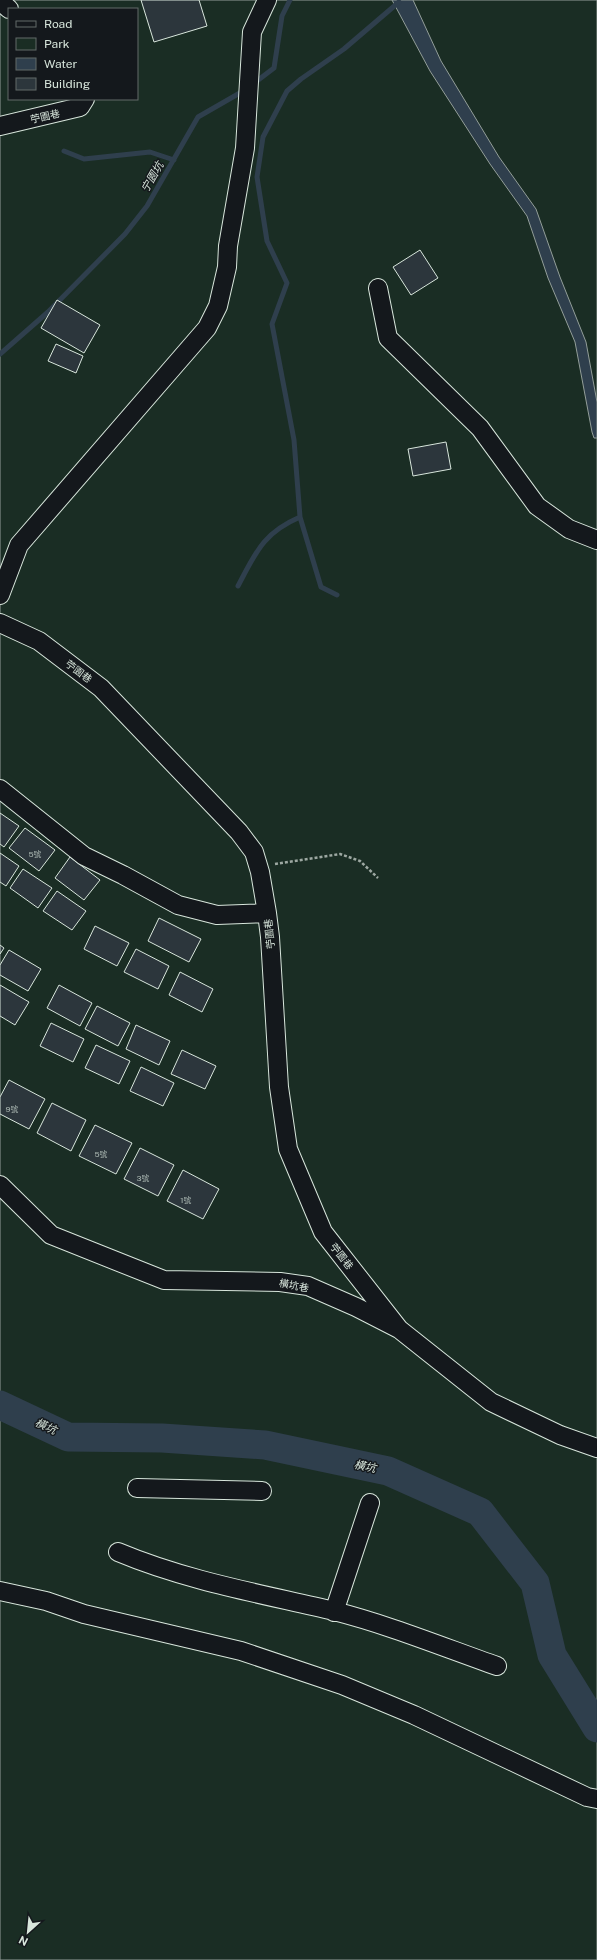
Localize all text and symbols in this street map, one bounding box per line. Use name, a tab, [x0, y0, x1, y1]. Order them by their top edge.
legend	[8, 8, 138, 100]
text: Road	[44, 17, 72, 31]
text: Park	[44, 37, 70, 51]
text: Water	[44, 57, 78, 71]
text: Building	[44, 77, 90, 91]
street label: 苧園巷	[29, 107, 61, 125]
water label: 宁園坑	[139, 158, 166, 194]
street label: 苧園巷	[63, 657, 95, 685]
house number: 5號	[28, 849, 42, 859]
street label: 苧園巷	[261, 918, 277, 950]
house number: 9號	[6, 1104, 19, 1114]
house number: 5號	[94, 1149, 108, 1159]
house number: 3號	[136, 1173, 150, 1183]
house number: 1號	[180, 1195, 192, 1205]
street label: 苧園巷	[328, 1240, 356, 1272]
street label: 橫坑巷	[278, 1276, 310, 1294]
water label: 橫坑	[33, 1416, 60, 1437]
water label: 橫坑	[353, 1458, 379, 1475]
north arrow	[8, 1912, 48, 1952]
text: N	[17, 1934, 30, 1948]

